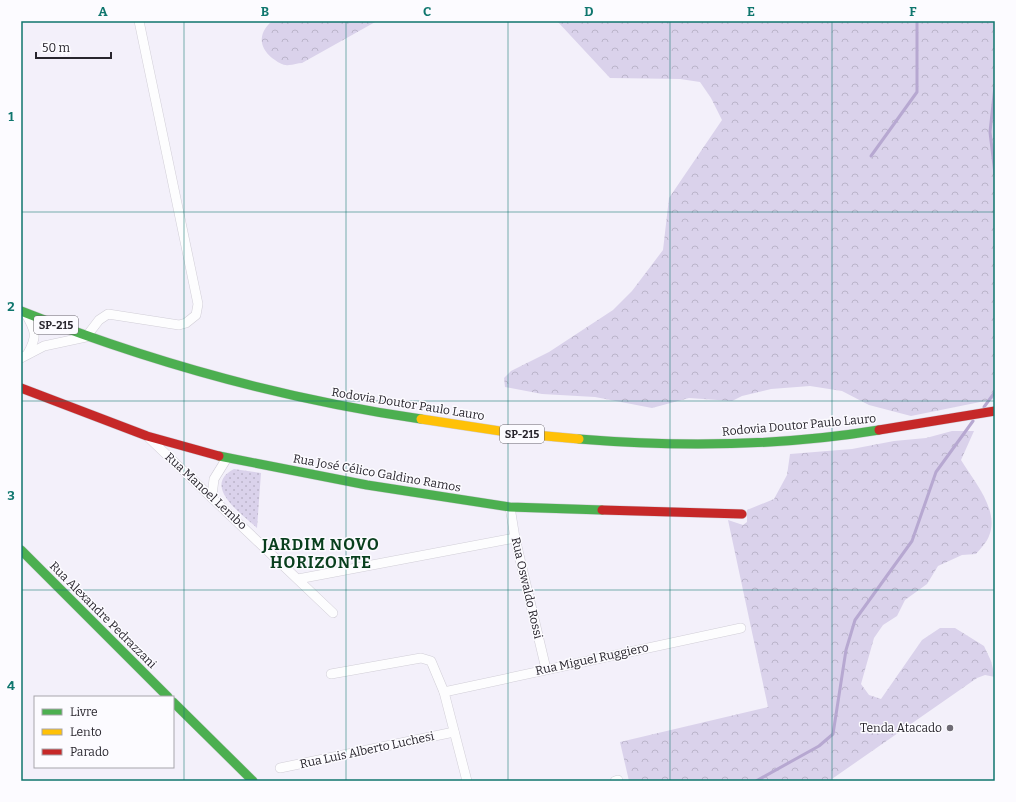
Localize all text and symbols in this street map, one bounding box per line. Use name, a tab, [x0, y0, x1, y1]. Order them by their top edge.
text: A	[98, 4, 108, 19]
text: B	[261, 4, 269, 19]
text: C	[423, 4, 431, 19]
text: D	[584, 4, 594, 19]
text: E	[747, 4, 755, 19]
text: F	[909, 4, 917, 19]
scale bar	[36, 34, 111, 60]
text: 50 m	[42, 41, 71, 55]
text: 1	[8, 109, 14, 124]
text: 2	[7, 299, 15, 314]
road number: SP-215	[34, 316, 78, 334]
street label: Rodovia Doutor Paulo Lauro	[331, 385, 486, 423]
street label: Rodovia Doutor Paulo Lauro	[721, 411, 877, 439]
road number: SP-215	[500, 425, 544, 443]
street label: Rua Manoel Lembo	[162, 450, 250, 532]
street label: Rua José Célico Galdino Ramos	[292, 451, 462, 495]
text: 3	[7, 488, 15, 503]
district label: JARDIM NOVO HORIZONTE	[261, 535, 380, 572]
street label: Rua Oswaldo Rossi	[508, 536, 546, 641]
street label: Rua Alexandre Pedrazzani	[47, 559, 160, 672]
street label: Rua Miguel Ruggiero	[534, 640, 650, 678]
text: 4	[7, 678, 15, 693]
legend	[34, 696, 174, 768]
text: Livre	[70, 705, 98, 719]
place label: Tenda Atacado	[860, 721, 942, 735]
marker: Tenda Atacado	[945, 723, 955, 733]
text: Lento	[70, 725, 102, 739]
street label: Rua Luis Alberto Luchesi	[299, 729, 436, 771]
text: Parado	[70, 745, 109, 759]

